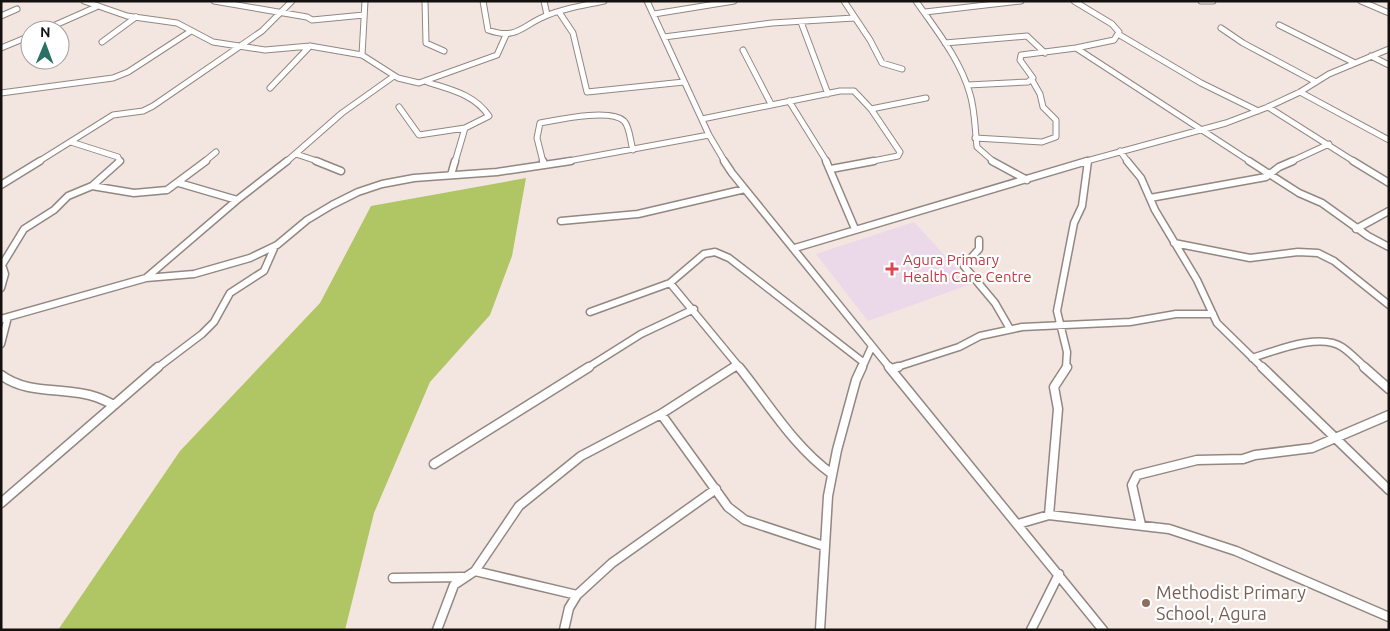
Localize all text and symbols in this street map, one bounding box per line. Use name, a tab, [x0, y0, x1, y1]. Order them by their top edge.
north arrow	[20, 20, 70, 70]
text: N	[40, 24, 51, 40]
place label: Agura Primary Health Care Centre	[903, 251, 1031, 285]
marker: Agura Primary Health Care Centre	[885, 262, 899, 276]
place label: Methodist Primary School, Agura	[1156, 582, 1306, 623]
marker: Methodist Primary School, Agura	[1140, 597, 1152, 609]

